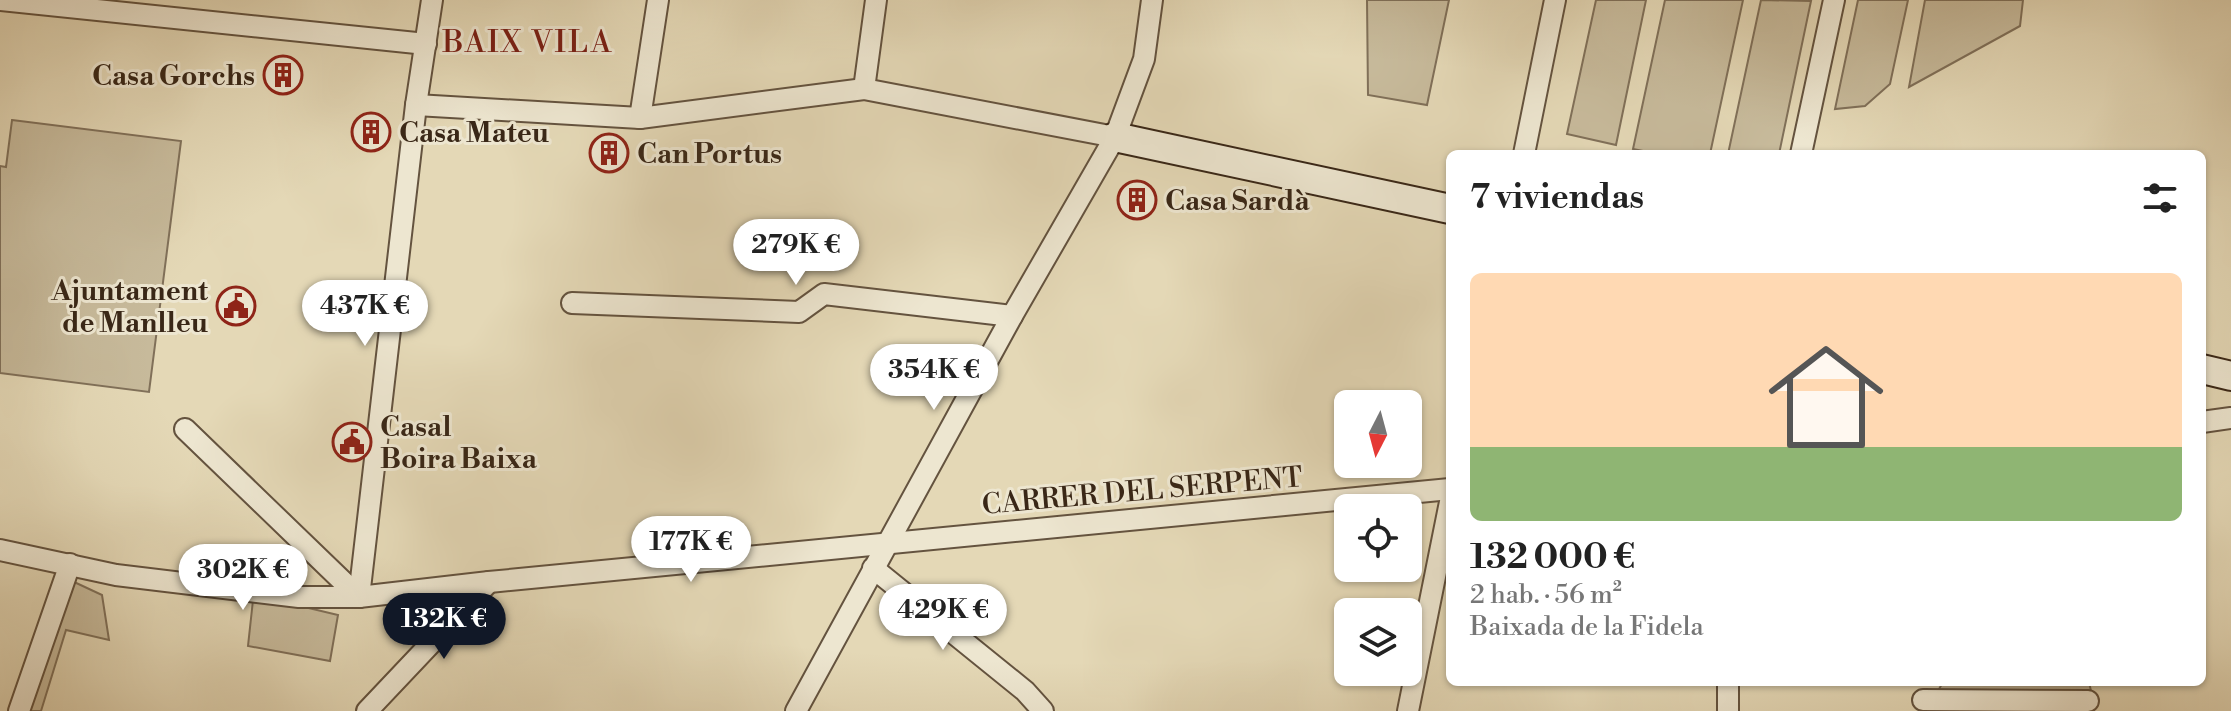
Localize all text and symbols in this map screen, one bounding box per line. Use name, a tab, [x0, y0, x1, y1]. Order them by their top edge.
district label: BAIX VILA	[442, 24, 613, 62]
building icon: Casa Gorchs	[262, 54, 304, 96]
place label: Casa Gorchs	[92, 59, 255, 94]
building icon: Casa Mateu	[350, 111, 392, 153]
place label: Casa Mateu	[399, 116, 549, 151]
building icon: Can Portus	[588, 132, 630, 174]
place label: Can Portus	[637, 137, 782, 172]
icon: filters	[2138, 176, 2182, 220]
text: 7 viviendas	[1470, 177, 1644, 219]
building icon: Casa Sardà	[1116, 179, 1158, 221]
place label: Casa Sardà	[1165, 184, 1311, 219]
pin: 279K €	[731, 219, 861, 287]
text: 279K €	[751, 229, 841, 261]
place label: Ajuntament de Manlleu	[50, 274, 209, 341]
pin: 437K €	[300, 280, 430, 348]
public building icon: Ajuntament de Manlleu	[215, 285, 257, 327]
text: 437K €	[320, 290, 410, 322]
icon: home	[1754, 325, 1898, 469]
pin: 354K €	[869, 344, 999, 412]
text: 354K €	[888, 354, 980, 386]
north arrow	[1334, 390, 1422, 478]
map controls	[1334, 390, 1422, 686]
place label: Casal Boira Baixa	[380, 410, 538, 477]
public building icon: Casal Boira Baixa	[331, 421, 373, 463]
street label: CARRER DEL SERPENT	[980, 460, 1304, 523]
button: locate	[1334, 494, 1422, 582]
pin: 177K €	[626, 516, 756, 584]
text: 177K €	[649, 526, 733, 558]
text: 132 000 €	[1470, 537, 1635, 579]
pin: 302K €	[178, 544, 308, 612]
text: 302K €	[197, 554, 289, 586]
text: 2 hab. · 56 m²	[1470, 579, 1622, 611]
pin: 429K €	[878, 584, 1008, 652]
pin: 132K €	[379, 593, 509, 661]
text: 429K €	[897, 594, 989, 626]
button: layers	[1334, 598, 1422, 686]
text: 132K €	[401, 603, 487, 635]
text: Baixada de la Fidela	[1470, 611, 1704, 643]

